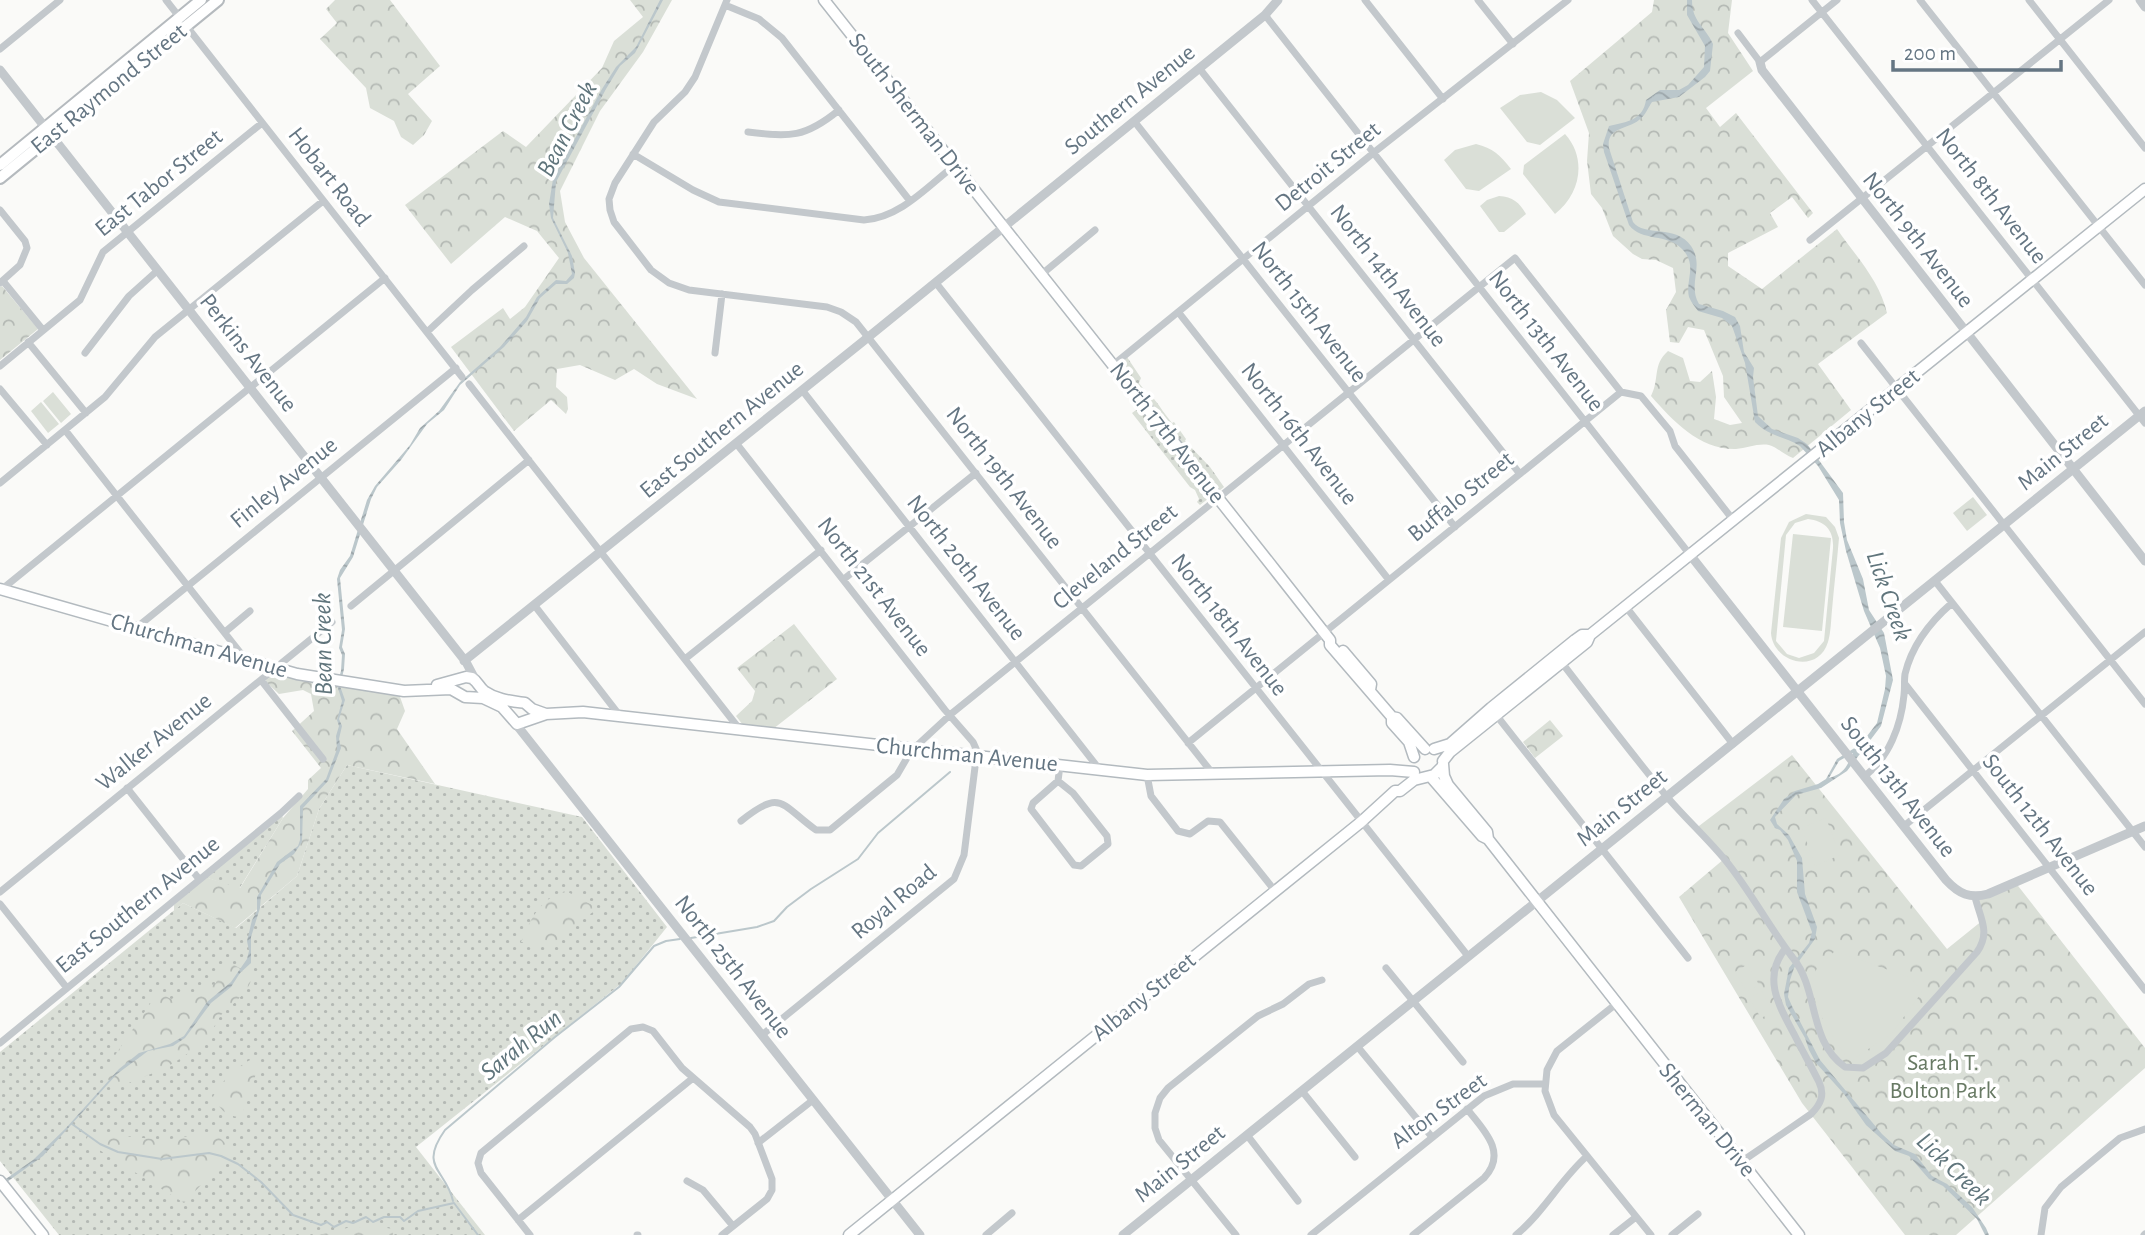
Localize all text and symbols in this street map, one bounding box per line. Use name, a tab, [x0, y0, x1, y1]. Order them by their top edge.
street label: East Raymond Street	[27, 19, 192, 159]
scale bar	[1893, 28, 2061, 72]
street label: South Sherman Drive	[844, 29, 984, 199]
street label: Southern Avenue	[1060, 40, 1200, 160]
text: 200 m	[1904, 43, 1956, 64]
water label: Bean Creek	[532, 77, 602, 181]
street label: Detroit Street	[1271, 117, 1385, 216]
street label: Hobart Road	[283, 123, 375, 231]
street label: East Tabor Street	[91, 124, 227, 241]
street label: North 8th Avenue	[1931, 124, 2051, 268]
street label: North 9th Avenue	[1858, 168, 1978, 312]
street label: North 14th Avenue	[1325, 200, 1451, 352]
street label: North 15th Avenue	[1247, 237, 1371, 387]
street label: North 13th Avenue	[1484, 266, 1608, 416]
street label: Perkins Avenue	[195, 290, 301, 416]
street label: East Southern Avenue	[636, 357, 808, 503]
street label: North 17th Avenue	[1105, 358, 1229, 508]
street label: North 16th Avenue	[1236, 358, 1362, 510]
street label: Albany Street	[1812, 364, 1925, 462]
street label: North 19th Avenue	[941, 402, 1067, 554]
street label: Main Street	[2013, 408, 2113, 495]
street label: Finley Avenue	[226, 433, 342, 533]
street label: Buffalo Street	[1404, 447, 1519, 547]
street label: North 20th Avenue	[902, 491, 1030, 645]
street label: Cleveland Street	[1048, 500, 1182, 614]
street label: North 21st Avenue	[813, 513, 935, 661]
water label: Lick Creek	[1862, 548, 1916, 644]
street label: North 18th Avenue	[1166, 549, 1292, 701]
water label: Bean Creek	[309, 592, 337, 696]
street label: Churchman Avenue	[108, 609, 290, 683]
street label: Walker Avenue	[92, 688, 216, 796]
street label: South 13th Avenue	[1836, 712, 1960, 862]
street label: Churchman Avenue	[875, 734, 1059, 776]
street label: South 12th Avenue	[1978, 750, 2102, 900]
street label: Main Street	[1572, 764, 1672, 851]
street label: East Southern Avenue	[52, 832, 224, 978]
street label: Royal Road	[847, 860, 941, 944]
street label: North 25th Avenue	[670, 891, 796, 1043]
street label: Albany Street	[1088, 948, 1201, 1046]
water label: Sarah Run	[475, 1005, 567, 1085]
park label: Sarah T. Bolton Park	[1890, 1051, 1997, 1103]
street label: Sherman Drive	[1654, 1059, 1760, 1181]
street label: Alton Street	[1387, 1068, 1491, 1153]
street label: Main Street	[1130, 1120, 1230, 1207]
water label: Lick Creek	[1911, 1127, 1997, 1211]

